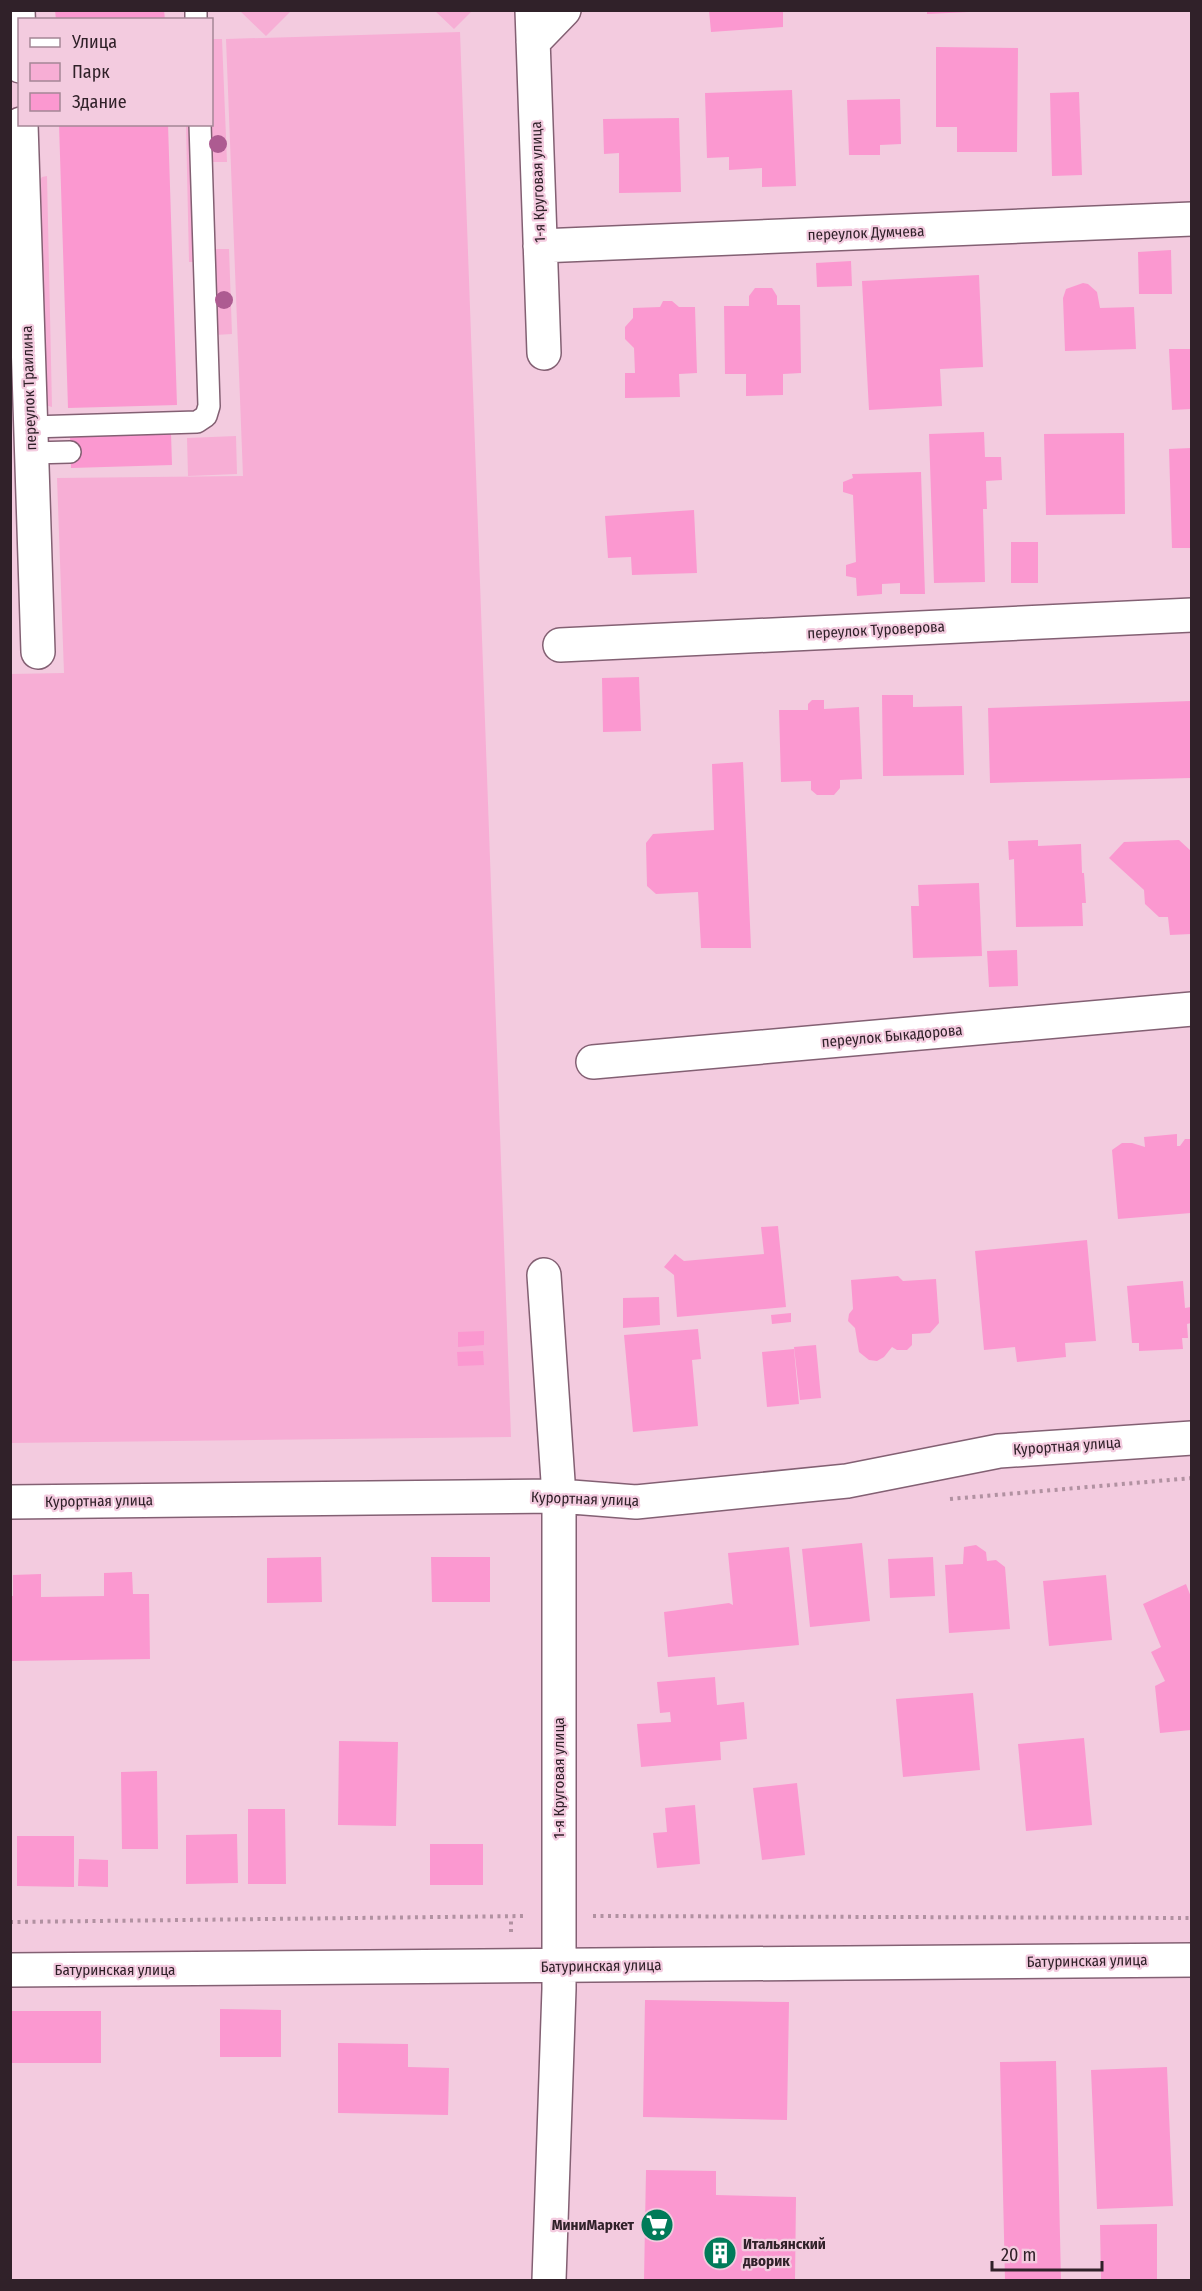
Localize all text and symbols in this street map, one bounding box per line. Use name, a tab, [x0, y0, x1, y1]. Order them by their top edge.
legend	[18, 18, 213, 126]
text: Улица	[71, 31, 117, 53]
text: Парк	[72, 61, 110, 83]
text: Здание	[72, 91, 127, 113]
street label: 1-я Круговая улица	[527, 121, 549, 243]
street label: переулок Думчева	[807, 222, 925, 244]
street label: переулок Траилина	[18, 325, 40, 451]
street label: переулок Туроверова	[807, 617, 945, 643]
street label: переулок Быкадорова	[821, 1021, 963, 1051]
street label: Курортная улица	[1012, 1433, 1122, 1459]
street label: Курортная улица	[531, 1488, 639, 1510]
street label: Курортная улица	[45, 1491, 153, 1511]
street label: 1-я Круговая улица	[550, 1717, 568, 1839]
street label: Батуринская улица	[1026, 1951, 1148, 1971]
street label: Батуринская улица	[540, 1956, 662, 1976]
street label: Батуринская улица	[55, 1961, 175, 1979]
supermarket icon: МиниМаркет	[639, 2207, 675, 2243]
place label: МиниМаркет	[552, 2216, 635, 2234]
scale bar	[992, 2234, 1102, 2272]
building icon: Итальянский дворик	[702, 2235, 738, 2271]
place label: Итальянский дворик	[742, 2235, 826, 2270]
text: 20 m	[1001, 2244, 1036, 2266]

